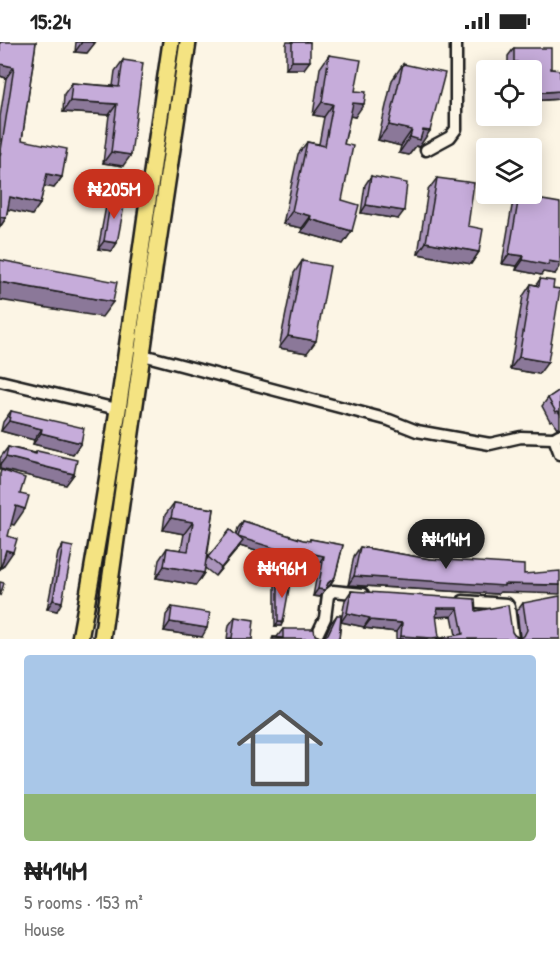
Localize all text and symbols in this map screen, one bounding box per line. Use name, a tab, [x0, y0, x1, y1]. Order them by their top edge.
text: 15:24	[30, 6, 71, 36]
map controls	[476, 60, 542, 204]
button: locate	[476, 60, 542, 126]
button: layers	[476, 138, 542, 204]
pin: ₦205M	[72, 169, 156, 220]
text: ₦205M	[87, 175, 141, 202]
pin: ₦414M	[404, 519, 488, 570]
text: ₦414M	[422, 525, 470, 552]
pin: ₦496M	[240, 548, 324, 599]
text: ₦496M	[257, 554, 307, 581]
icon: home	[226, 694, 334, 802]
text: ₦414M	[24, 853, 87, 888]
text: 5 rooms · 153 m²	[24, 888, 143, 915]
text: House	[24, 915, 65, 942]

